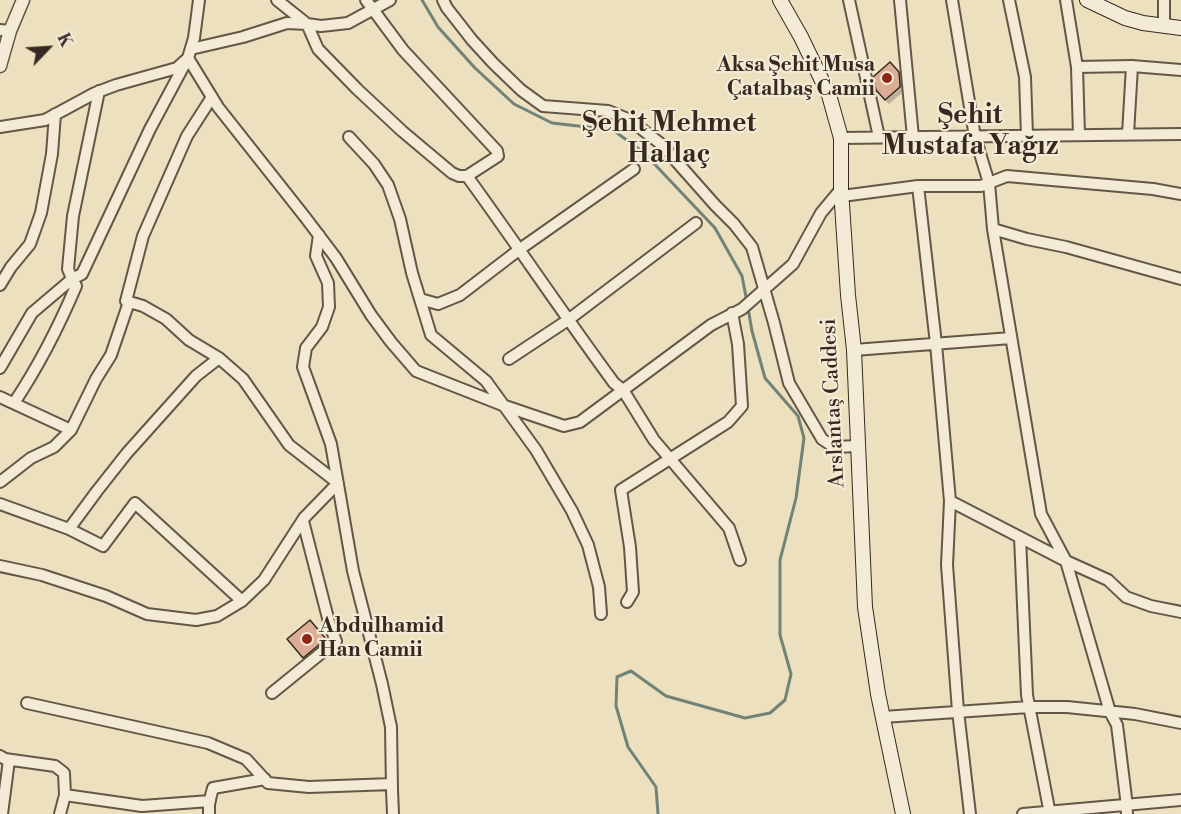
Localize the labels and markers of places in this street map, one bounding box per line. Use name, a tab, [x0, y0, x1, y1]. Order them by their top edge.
place label: Aksa Şehit Musa Çatalbaş Camii	[716, 53, 875, 103]
marker: Aksa Şehit Musa Çatalbaş Camii	[880, 71, 894, 85]
place label: Abdulhamid Han Camii	[319, 614, 445, 664]
marker: Abdulhamid Han Camii	[300, 632, 314, 646]

